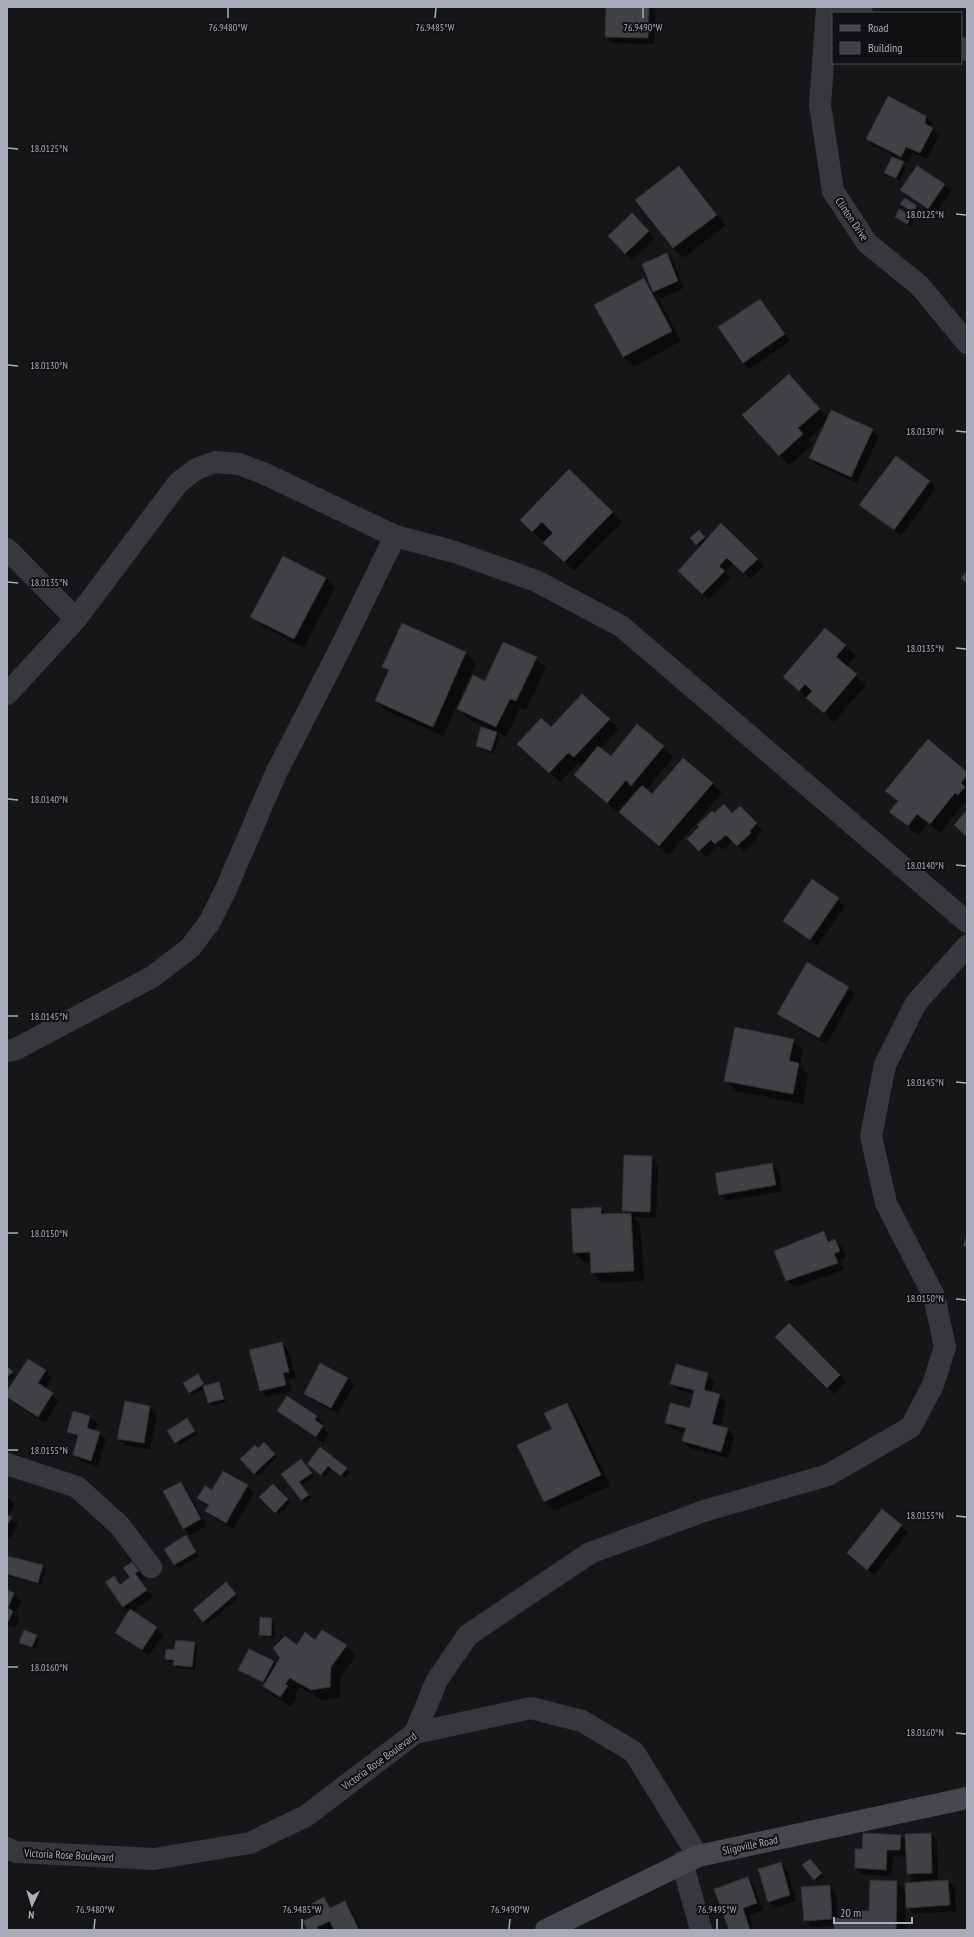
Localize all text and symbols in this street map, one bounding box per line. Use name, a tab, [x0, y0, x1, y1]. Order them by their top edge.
legend	[832, 12, 962, 64]
text: Road	[868, 20, 888, 35]
text: 76.9480°W	[209, 21, 248, 34]
text: 76.9485°W	[416, 21, 455, 34]
text: 76.9490°W	[624, 21, 663, 34]
text: Building	[868, 40, 903, 55]
text: 18.0125°N	[30, 142, 68, 155]
street label: Clinton Drive	[832, 195, 872, 244]
text: 18.0125°N	[906, 208, 944, 221]
text: 18.0130°N	[30, 359, 68, 372]
text: 18.0130°N	[906, 425, 944, 438]
text: 18.0135°N	[30, 576, 68, 589]
text: 18.0135°N	[906, 642, 944, 655]
text: 18.0140°N	[30, 793, 68, 806]
text: 18.0140°N	[906, 859, 944, 872]
text: 18.0145°N	[30, 1010, 68, 1023]
text: 18.0145°N	[906, 1076, 944, 1089]
text: 18.0150°N	[30, 1227, 68, 1240]
text: 18.0150°N	[906, 1292, 944, 1305]
text: 18.0155°N	[30, 1444, 68, 1457]
text: 18.0155°N	[906, 1509, 944, 1522]
text: 18.0160°N	[30, 1661, 68, 1674]
text: 18.0160°N	[906, 1726, 944, 1739]
street label: Victoria Rose Boulevard	[338, 1729, 420, 1794]
street label: Sligoville Road	[721, 1832, 779, 1858]
street label: Victoria Rose Boulevard	[23, 1846, 114, 1864]
north arrow	[12, 1885, 52, 1925]
scale bar	[834, 1899, 912, 1925]
text: 76.9480°W	[76, 1903, 115, 1916]
text: 76.9485°W	[283, 1903, 322, 1916]
text: 76.9490°W	[491, 1903, 530, 1916]
text: 76.9495°W	[698, 1903, 737, 1916]
text: 20 m	[840, 1905, 861, 1920]
text: N	[28, 1908, 35, 1922]

